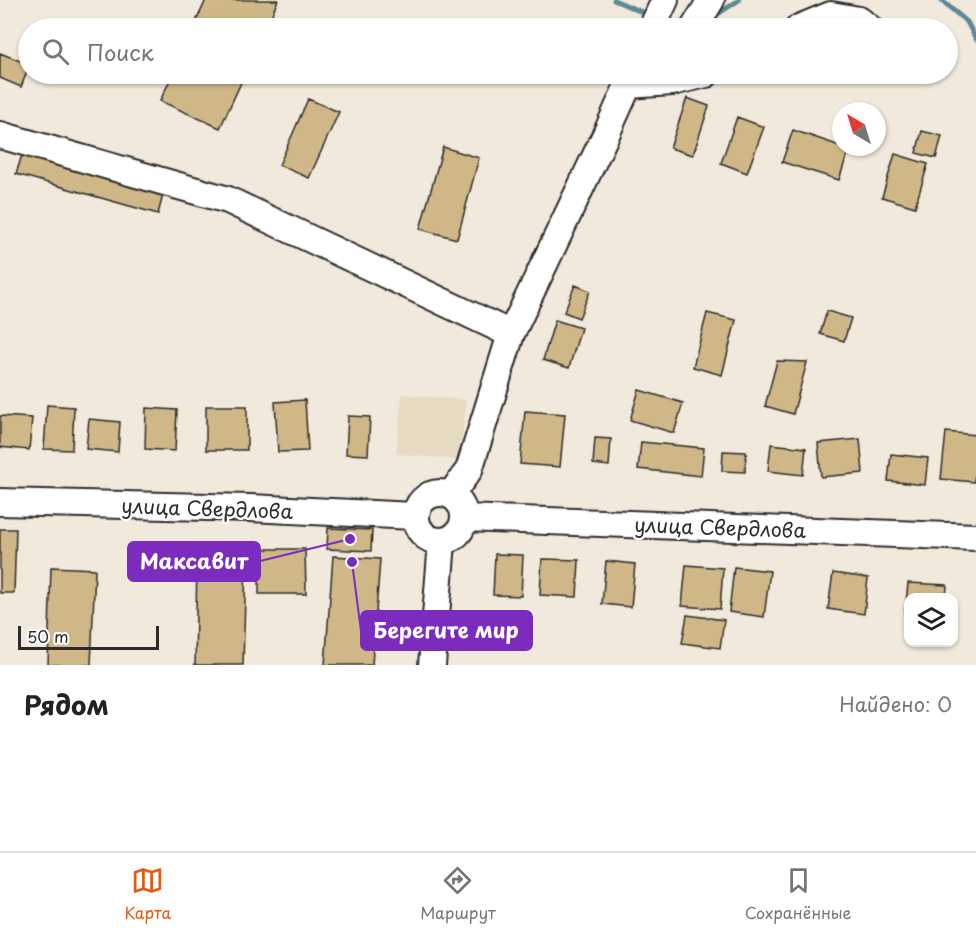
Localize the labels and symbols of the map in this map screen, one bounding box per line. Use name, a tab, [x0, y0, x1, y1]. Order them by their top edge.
north arrow	[832, 102, 886, 156]
street label: улица Свердлова	[121, 490, 294, 526]
street label: улица Свердлова	[634, 509, 807, 545]
callout: Максавит	[128, 542, 260, 581]
text: Максавит	[140, 544, 249, 576]
callout: Берегите мир	[361, 611, 532, 650]
text: Берегите мир	[373, 613, 519, 645]
scale bar	[18, 623, 159, 650]

